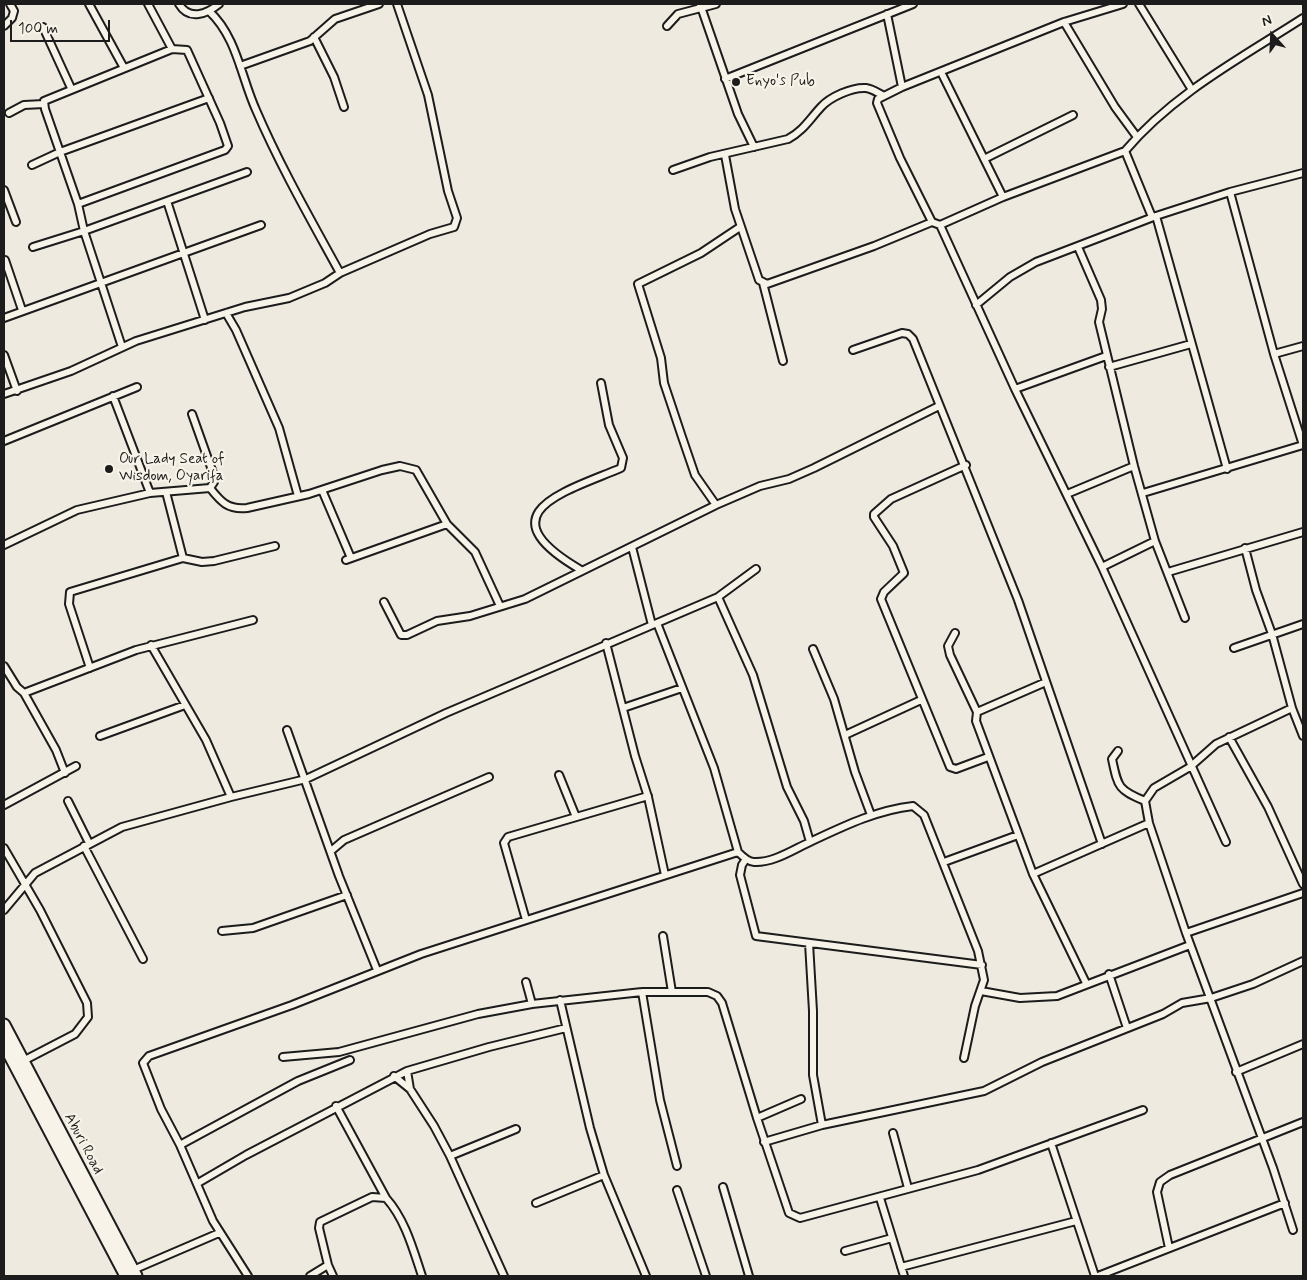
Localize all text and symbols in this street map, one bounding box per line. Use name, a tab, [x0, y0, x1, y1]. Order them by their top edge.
scale bar	[12, 10, 112, 42]
north arrow	[1247, 10, 1297, 60]
text: N	[1259, 11, 1274, 31]
text: 100 m	[18, 19, 58, 39]
place label: Enyo's Pub	[746, 73, 815, 91]
marker: Enyo's Pub	[730, 76, 742, 88]
place label: Our Lady Seat of Wisdom, Oyarifa	[119, 451, 225, 486]
marker: Our Lady Seat of Wisdom, Oyarifa	[103, 463, 115, 475]
street label: Aburi Road	[59, 1110, 107, 1178]

